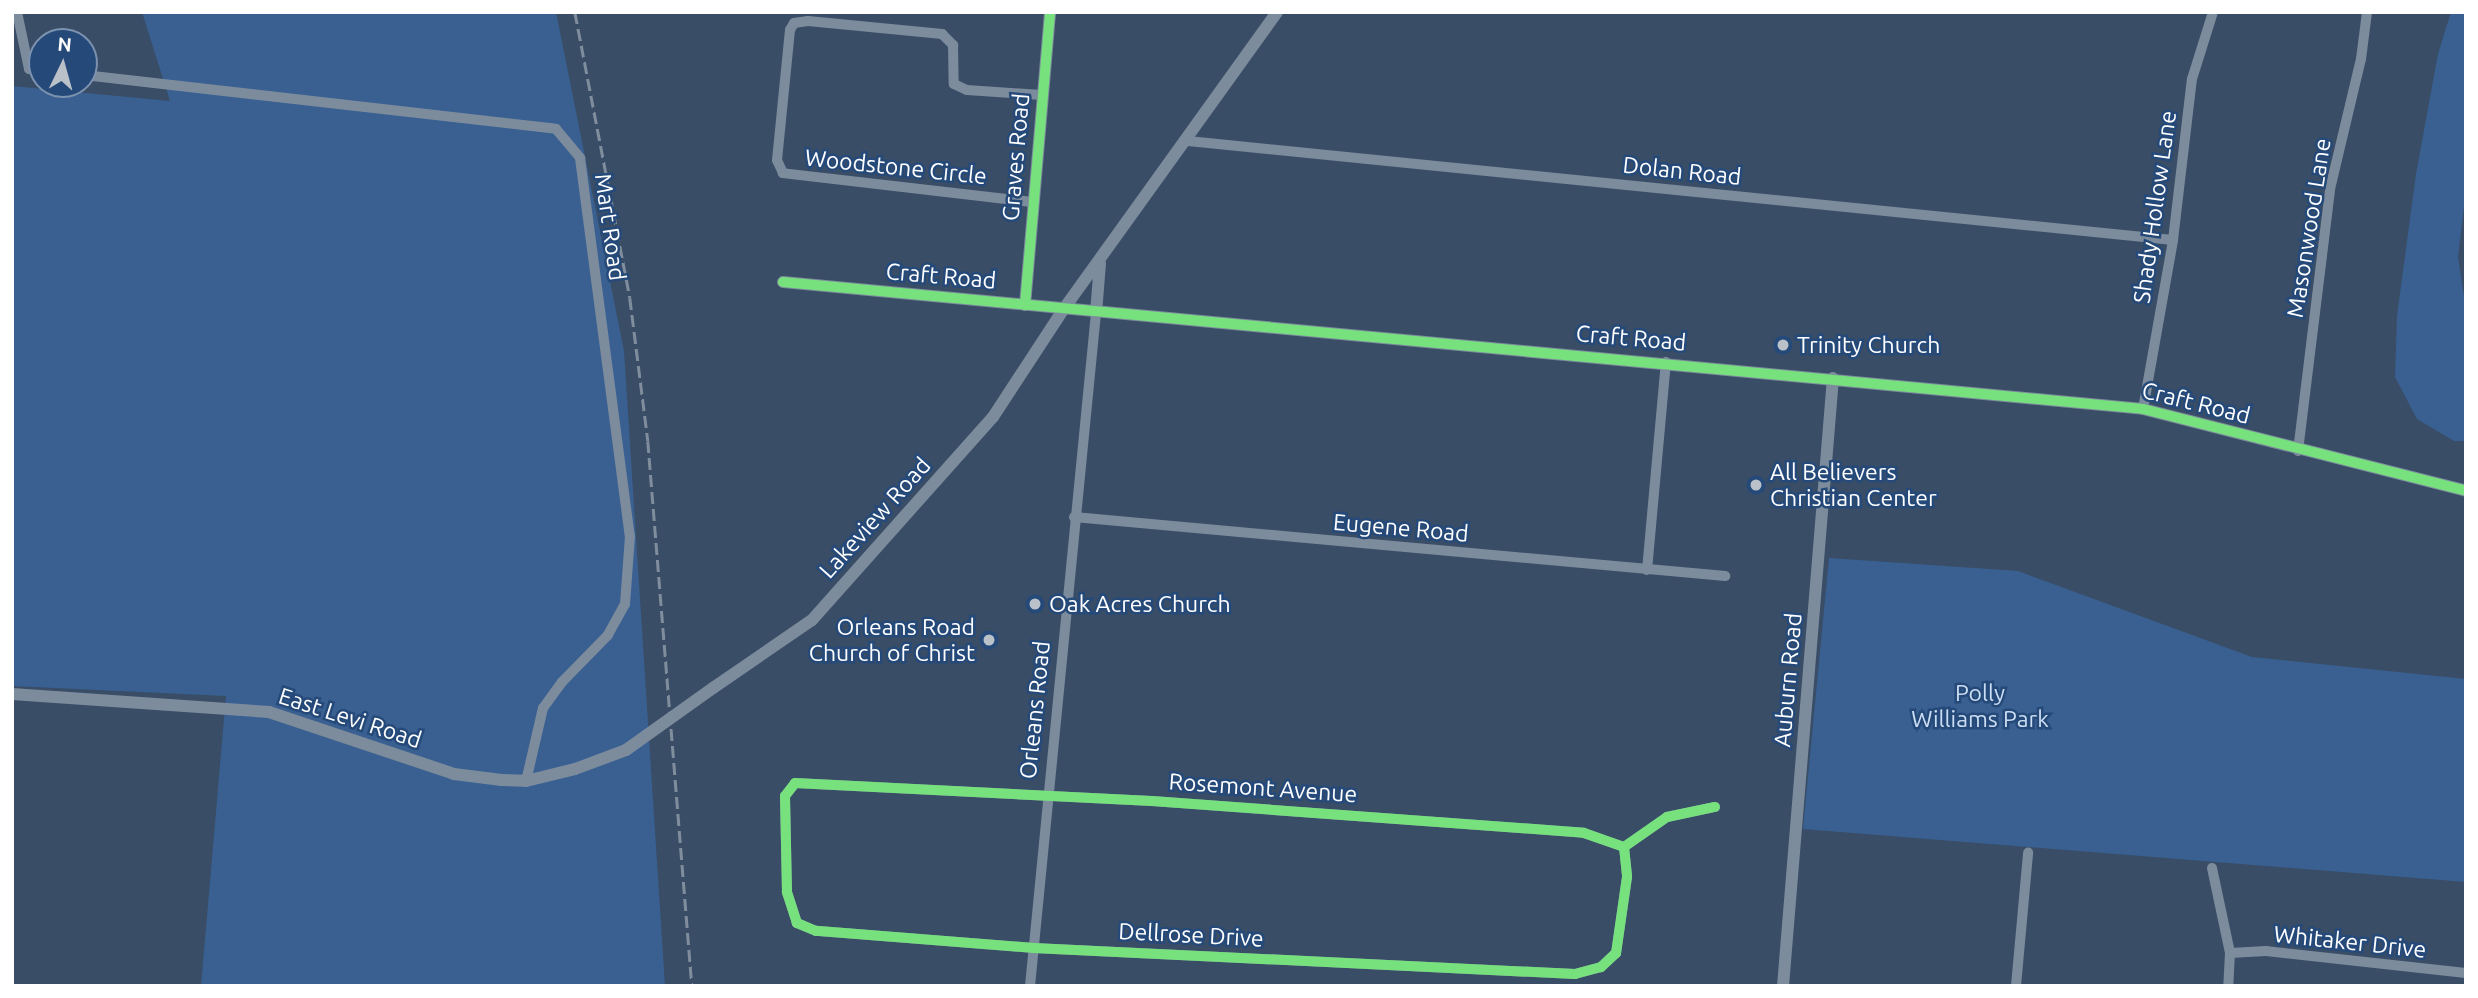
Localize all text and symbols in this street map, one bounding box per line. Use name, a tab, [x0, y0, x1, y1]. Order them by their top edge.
north arrow	[28, 28, 98, 98]
text: N	[57, 32, 73, 56]
street label: Graves Road	[997, 92, 1035, 222]
street label: Shady Hollow Lane	[2128, 109, 2182, 305]
street label: Masonwood Lane	[2281, 136, 2337, 320]
street label: Woodstone Circle	[804, 144, 988, 190]
street label: Dolan Road	[1621, 151, 1743, 191]
street label: Mart Road	[589, 172, 631, 282]
street label: Craft Road	[885, 257, 997, 295]
street label: Craft Road	[1575, 319, 1687, 357]
place label: Trinity Church	[1797, 331, 1940, 359]
marker: Trinity Church	[1775, 337, 1791, 353]
street label: Craft Road	[2139, 376, 2253, 430]
street label: Lakeview Road	[814, 452, 936, 584]
place label: All Believers Christian Center	[1770, 458, 1937, 512]
marker: All Believers Christian Center	[1748, 477, 1764, 493]
street label: Eugene Road	[1332, 508, 1470, 548]
place label: Oak Acres Church	[1049, 590, 1231, 618]
marker: Oak Acres Church	[1027, 596, 1043, 612]
street label: Auburn Road	[1768, 612, 1808, 748]
place label: Orleans Road Church of Christ	[809, 613, 975, 667]
marker: Orleans Road Church of Christ	[981, 632, 997, 648]
street label: Orleans Road	[1014, 640, 1056, 780]
park label: Polly Williams Park	[1911, 679, 2049, 733]
street label: East Levi Road	[275, 682, 425, 754]
street label: Rosemont Avenue	[1168, 768, 1358, 808]
street label: Dellrose Drive	[1118, 917, 1264, 953]
street label: Whitaker Drive	[2272, 920, 2428, 964]

